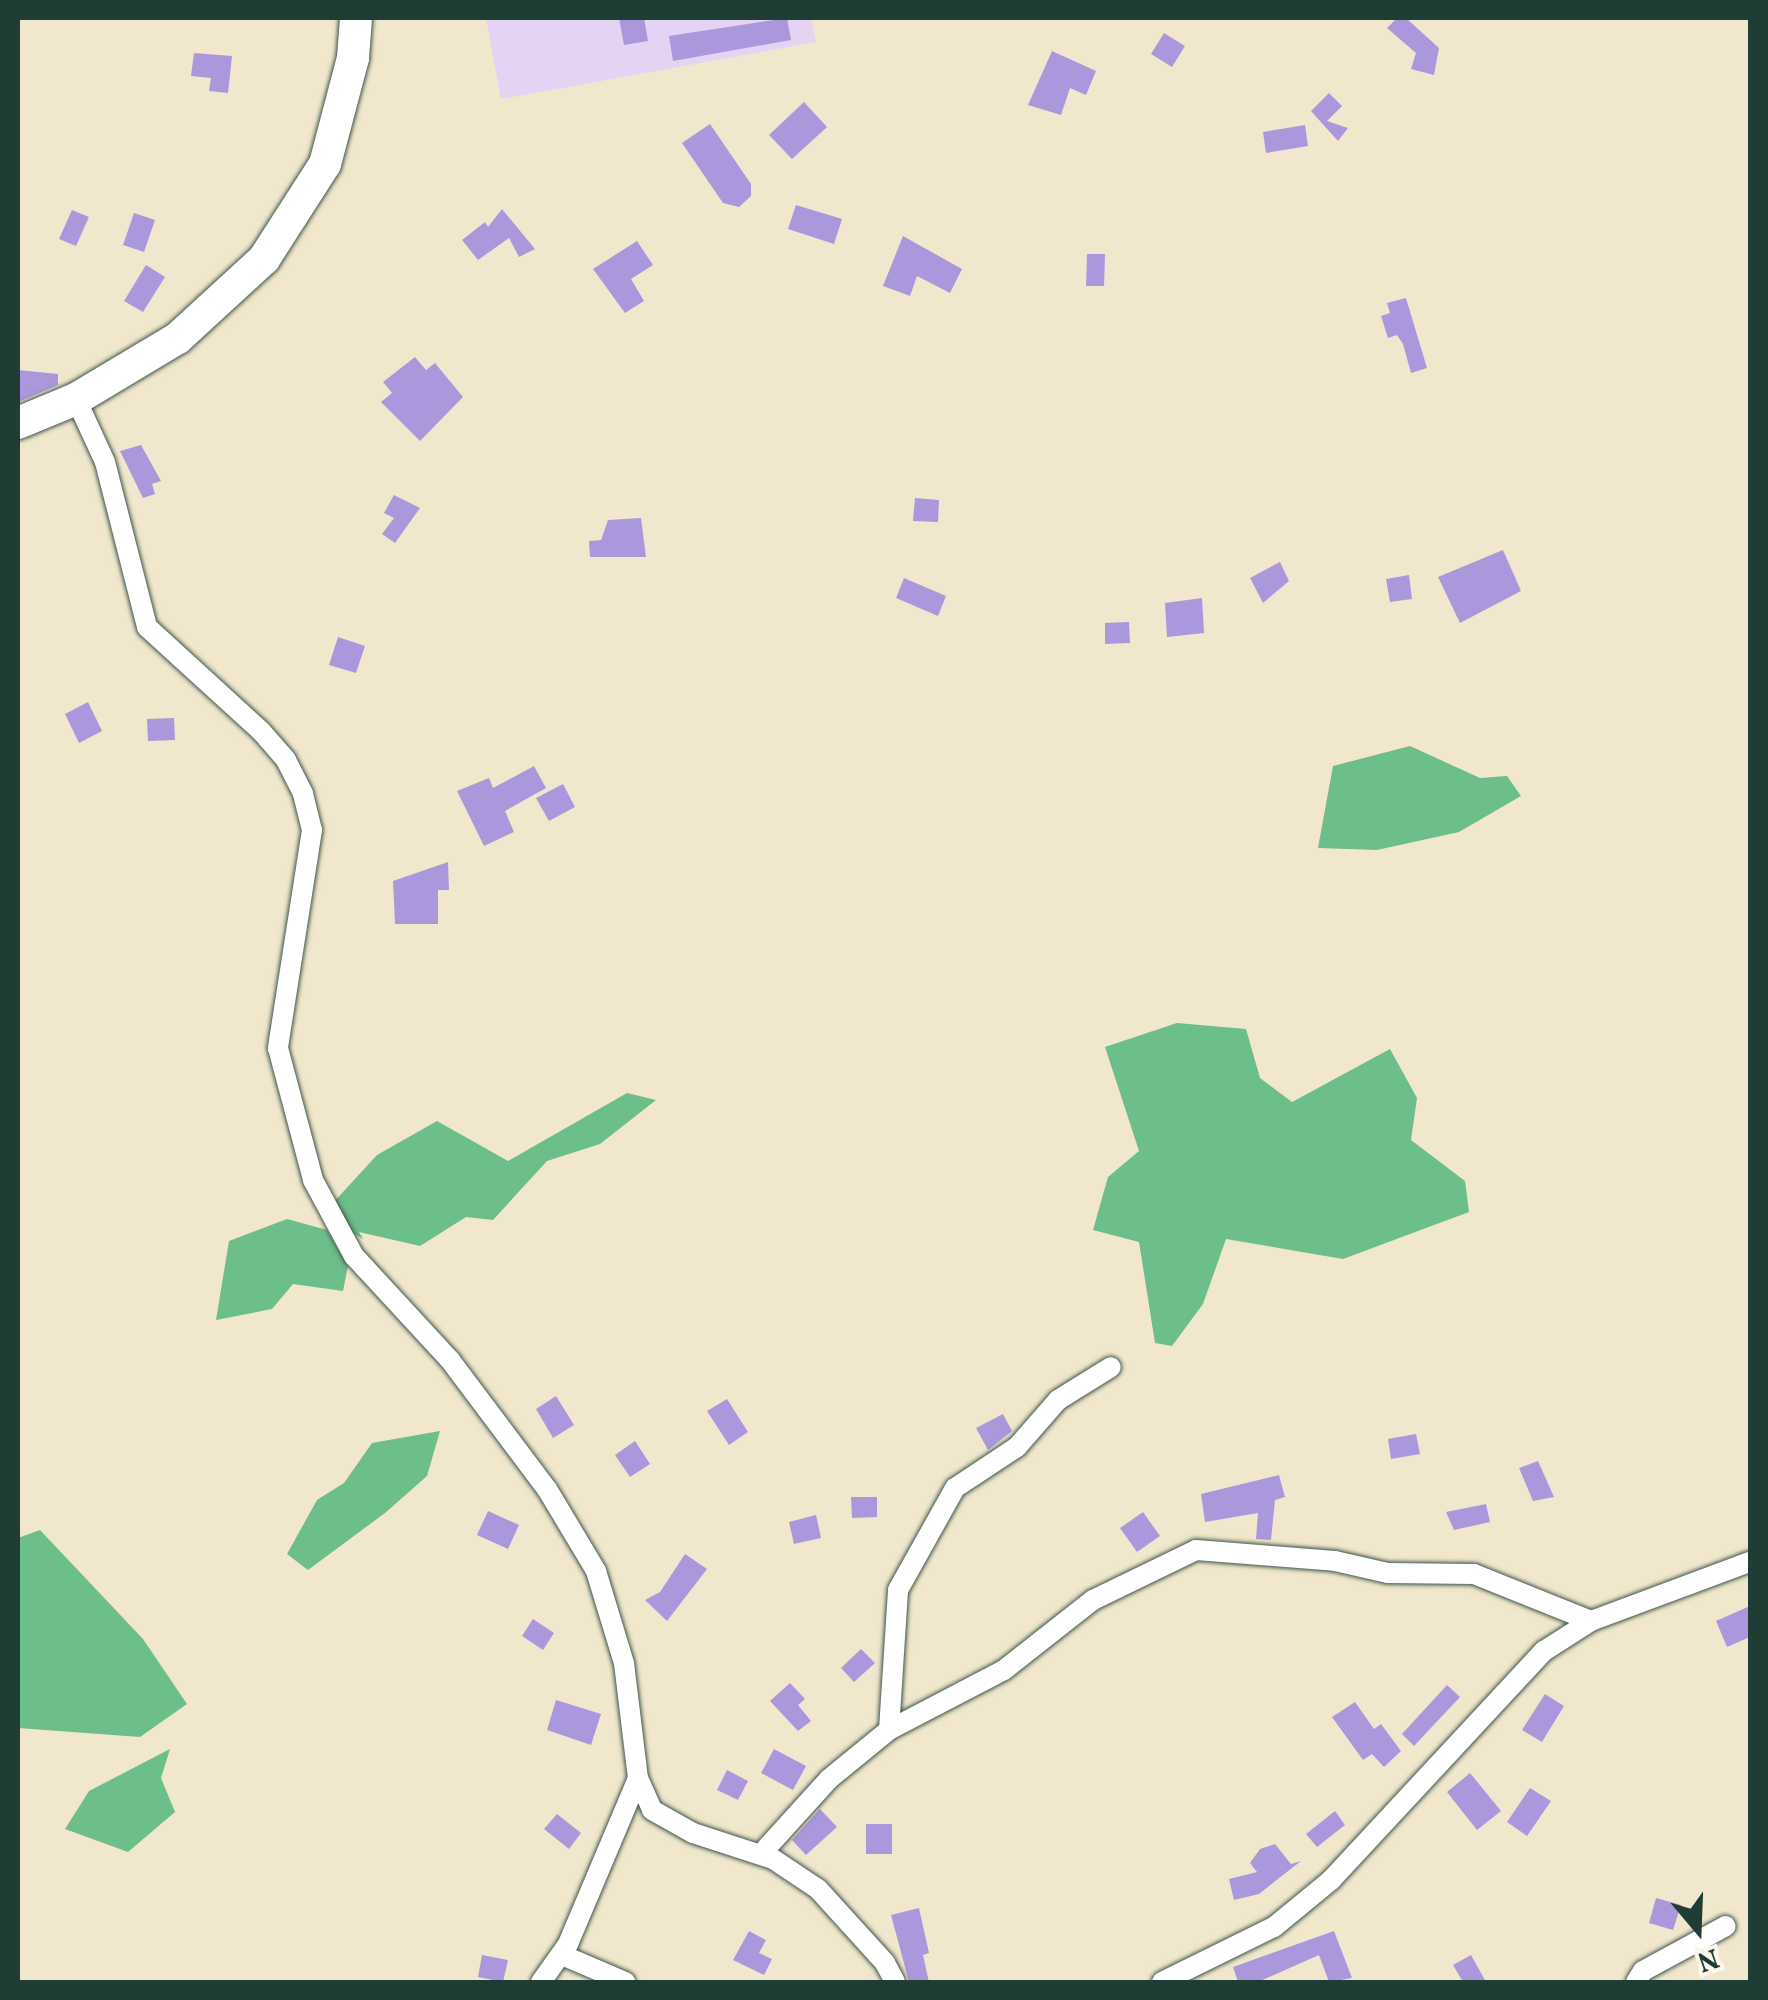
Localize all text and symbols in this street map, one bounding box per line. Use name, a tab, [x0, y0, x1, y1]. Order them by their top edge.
north arrow	[1648, 1880, 1748, 1980]
text: N	[1692, 1937, 1724, 1981]

